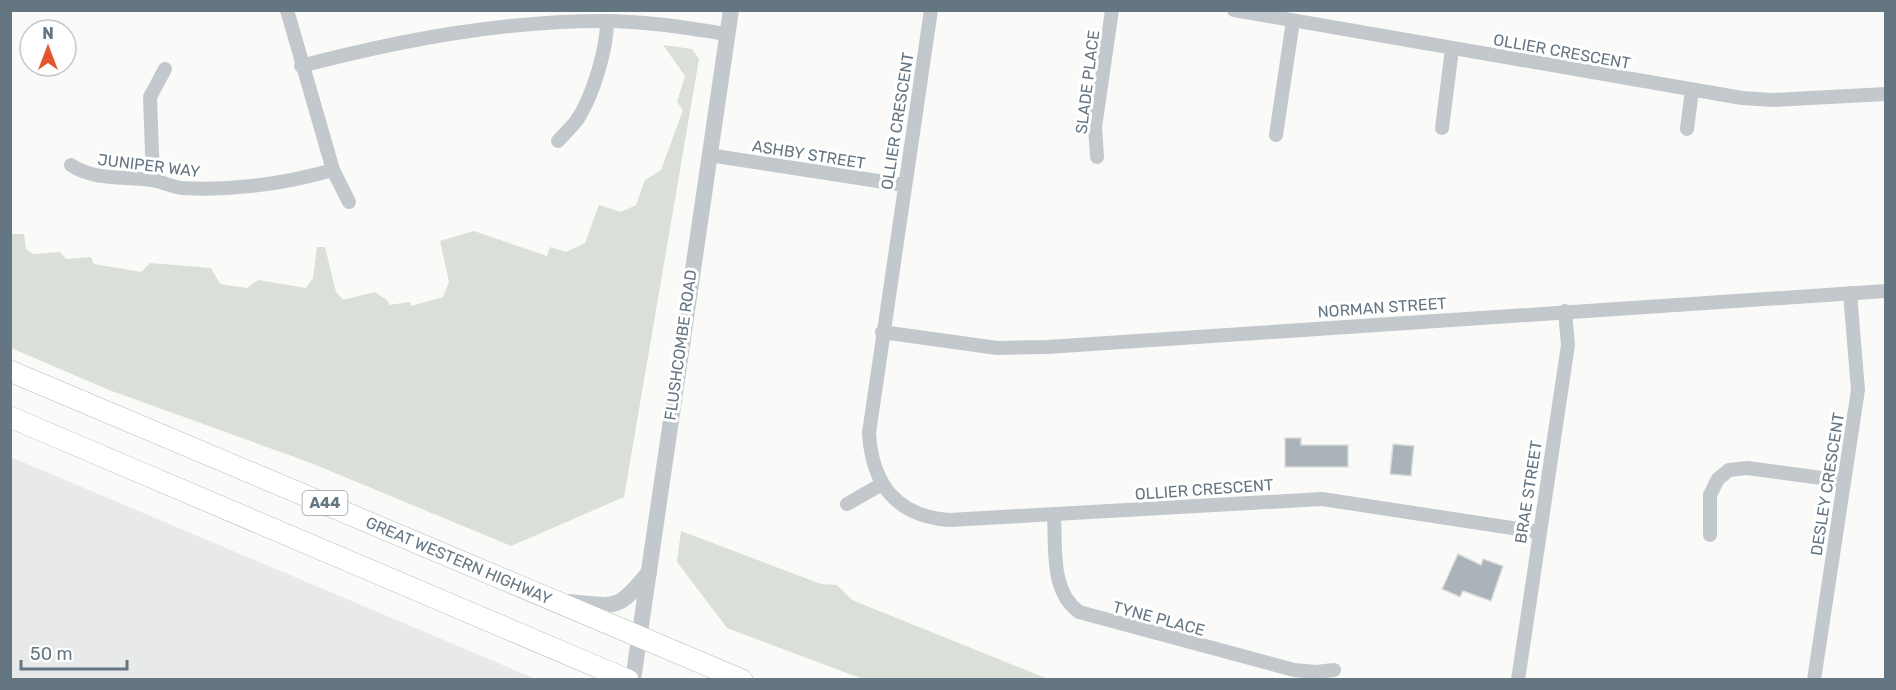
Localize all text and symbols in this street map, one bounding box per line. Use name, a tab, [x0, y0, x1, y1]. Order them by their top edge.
north arrow	[18, 18, 78, 78]
text: N	[42, 24, 54, 43]
street label: SLADE PLACE	[1072, 29, 1103, 135]
street label: OLLIER CRESCENT	[1492, 30, 1632, 73]
street label: OLLIER CRESCENT	[877, 51, 918, 191]
street label: ASHBY STREET	[751, 136, 867, 173]
street label: JUNIPER WAY	[97, 150, 201, 181]
street label: FLUSHCOMBE ROAD	[661, 268, 700, 422]
street label: NORMAN STREET	[1317, 294, 1447, 321]
street label: DESLEY CRESCENT	[1807, 411, 1848, 557]
street label: BRAE STREET	[1511, 439, 1546, 545]
street label: OLLIER CRESCENT	[1134, 475, 1274, 504]
road number: A44	[302, 491, 348, 515]
street label: GREAT WESTERN HIGHWAY	[363, 513, 555, 608]
street label: TYNE PLACE	[1111, 597, 1207, 640]
scale bar	[21, 633, 128, 671]
text: 50 m	[30, 643, 73, 665]

